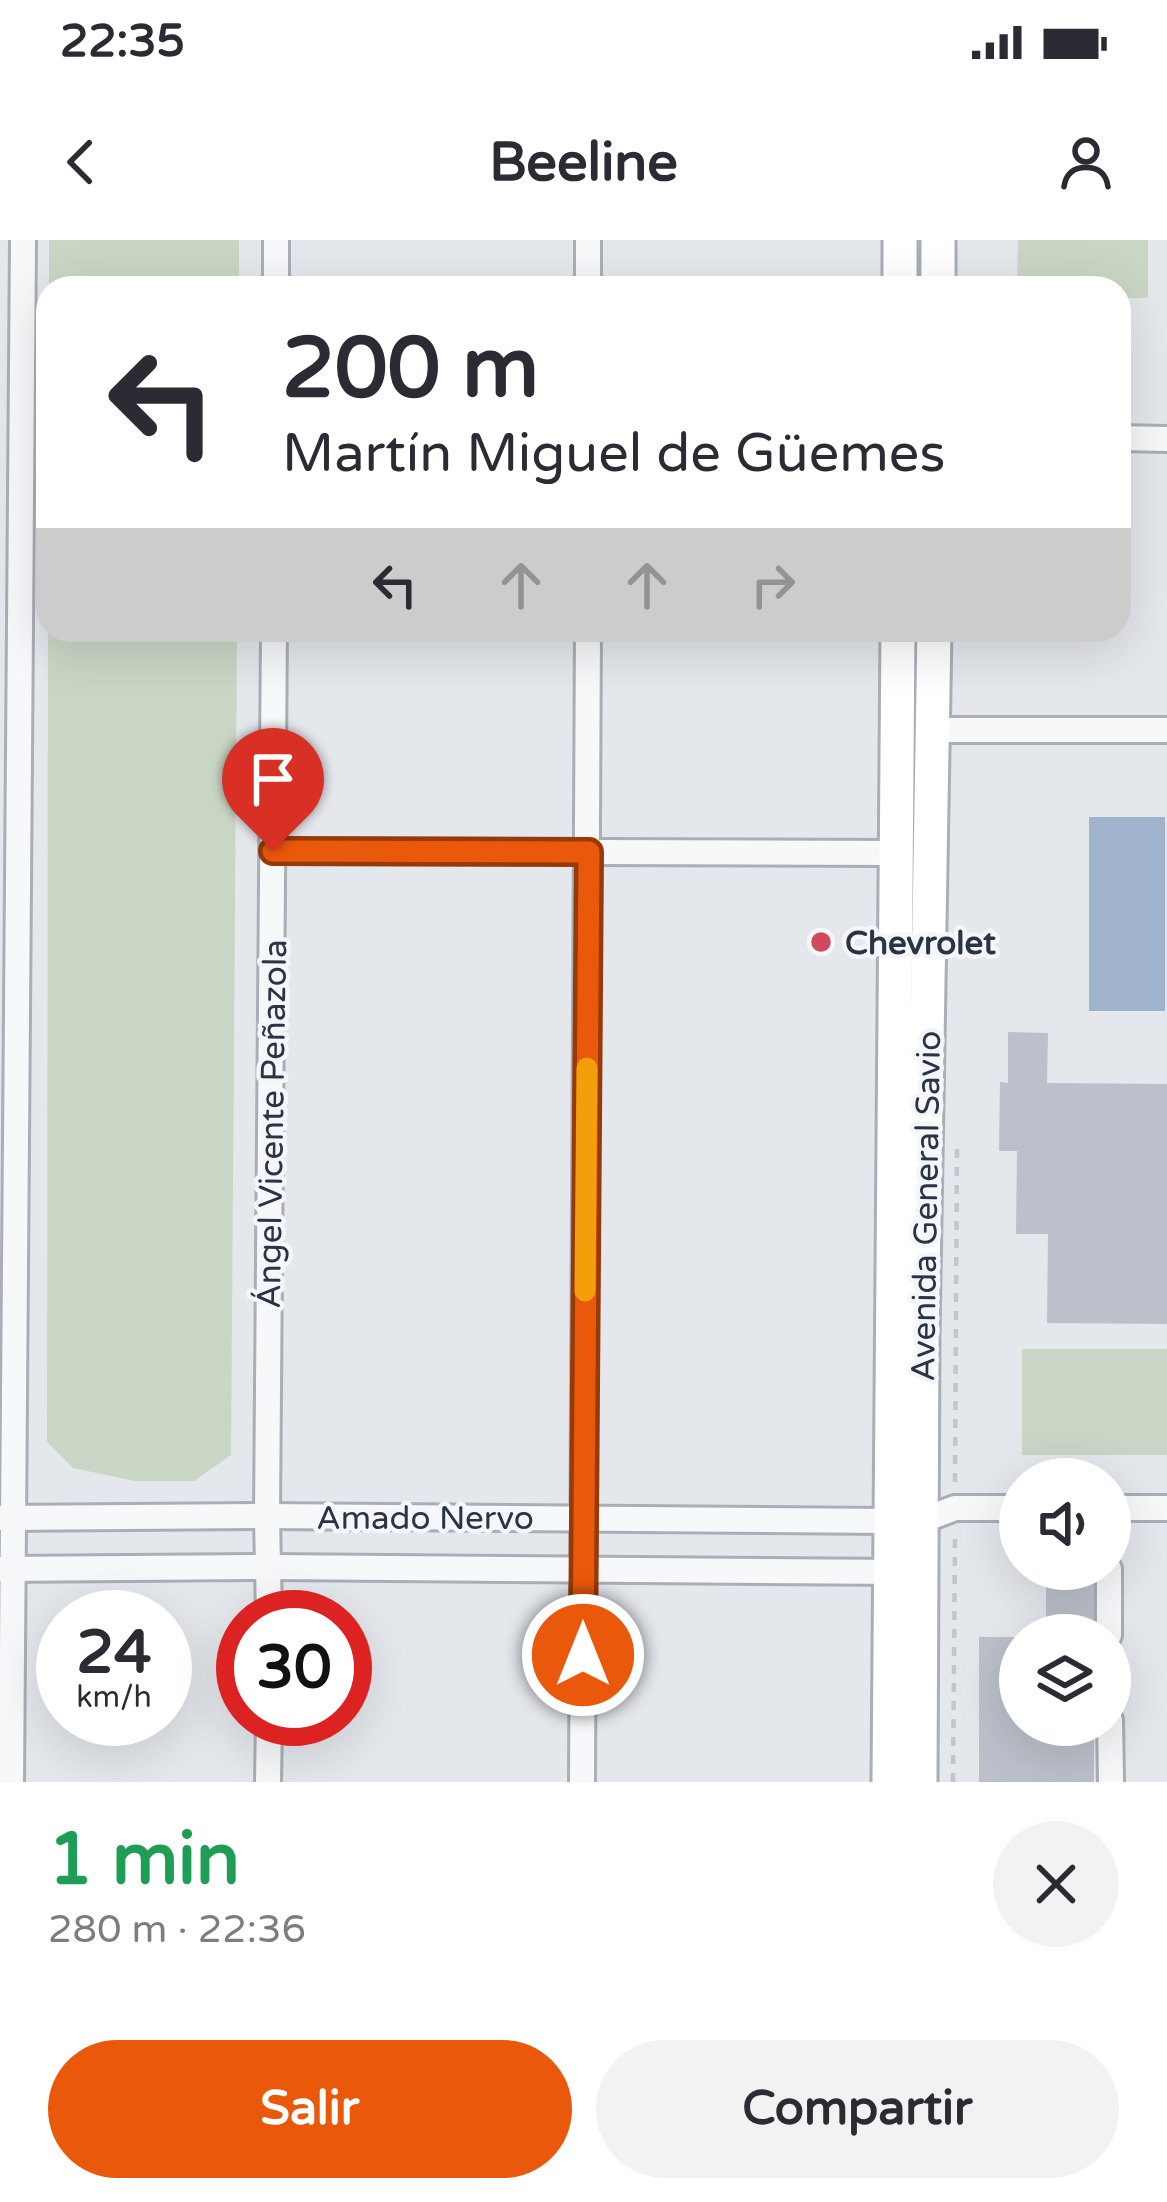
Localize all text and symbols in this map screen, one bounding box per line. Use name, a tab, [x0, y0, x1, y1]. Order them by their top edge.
text: 22:35	[60, 15, 185, 69]
icon: back	[48, 129, 114, 195]
icon: person	[1053, 129, 1119, 195]
text: Beeline	[489, 130, 678, 195]
text: 200 m	[282, 319, 539, 420]
icon: left	[84, 324, 240, 480]
text: Martín Miguel de Güemes	[282, 421, 945, 486]
icon: left	[362, 552, 428, 618]
icon: ahead	[488, 552, 554, 618]
icon: ahead	[614, 552, 680, 618]
icon: right	[740, 552, 806, 618]
pin	[222, 728, 324, 851]
icon: arrive	[240, 746, 306, 812]
place label: Chevrolet	[845, 924, 996, 963]
marker: Chevrolet	[808, 929, 834, 955]
street label: Ángel Vicente Peñazola	[250, 939, 295, 1309]
street label: Avenida General Savio	[904, 1031, 949, 1382]
map controls	[999, 1458, 1131, 1746]
button: sound	[999, 1458, 1131, 1590]
street label: Amado Nervo	[316, 1499, 534, 1538]
speed limit sign: 30	[216, 1590, 372, 1746]
position arrow	[520, 1592, 646, 1718]
button: layers	[999, 1614, 1131, 1746]
text: 24	[76, 1617, 152, 1689]
text: km/h	[76, 1679, 152, 1716]
text: 1 min	[48, 1817, 240, 1904]
button: close	[993, 1821, 1119, 1947]
text: 280 m · 22:36	[48, 1906, 306, 1953]
button: Salir	[48, 2040, 572, 2178]
button: Compartir	[596, 2040, 1119, 2178]

